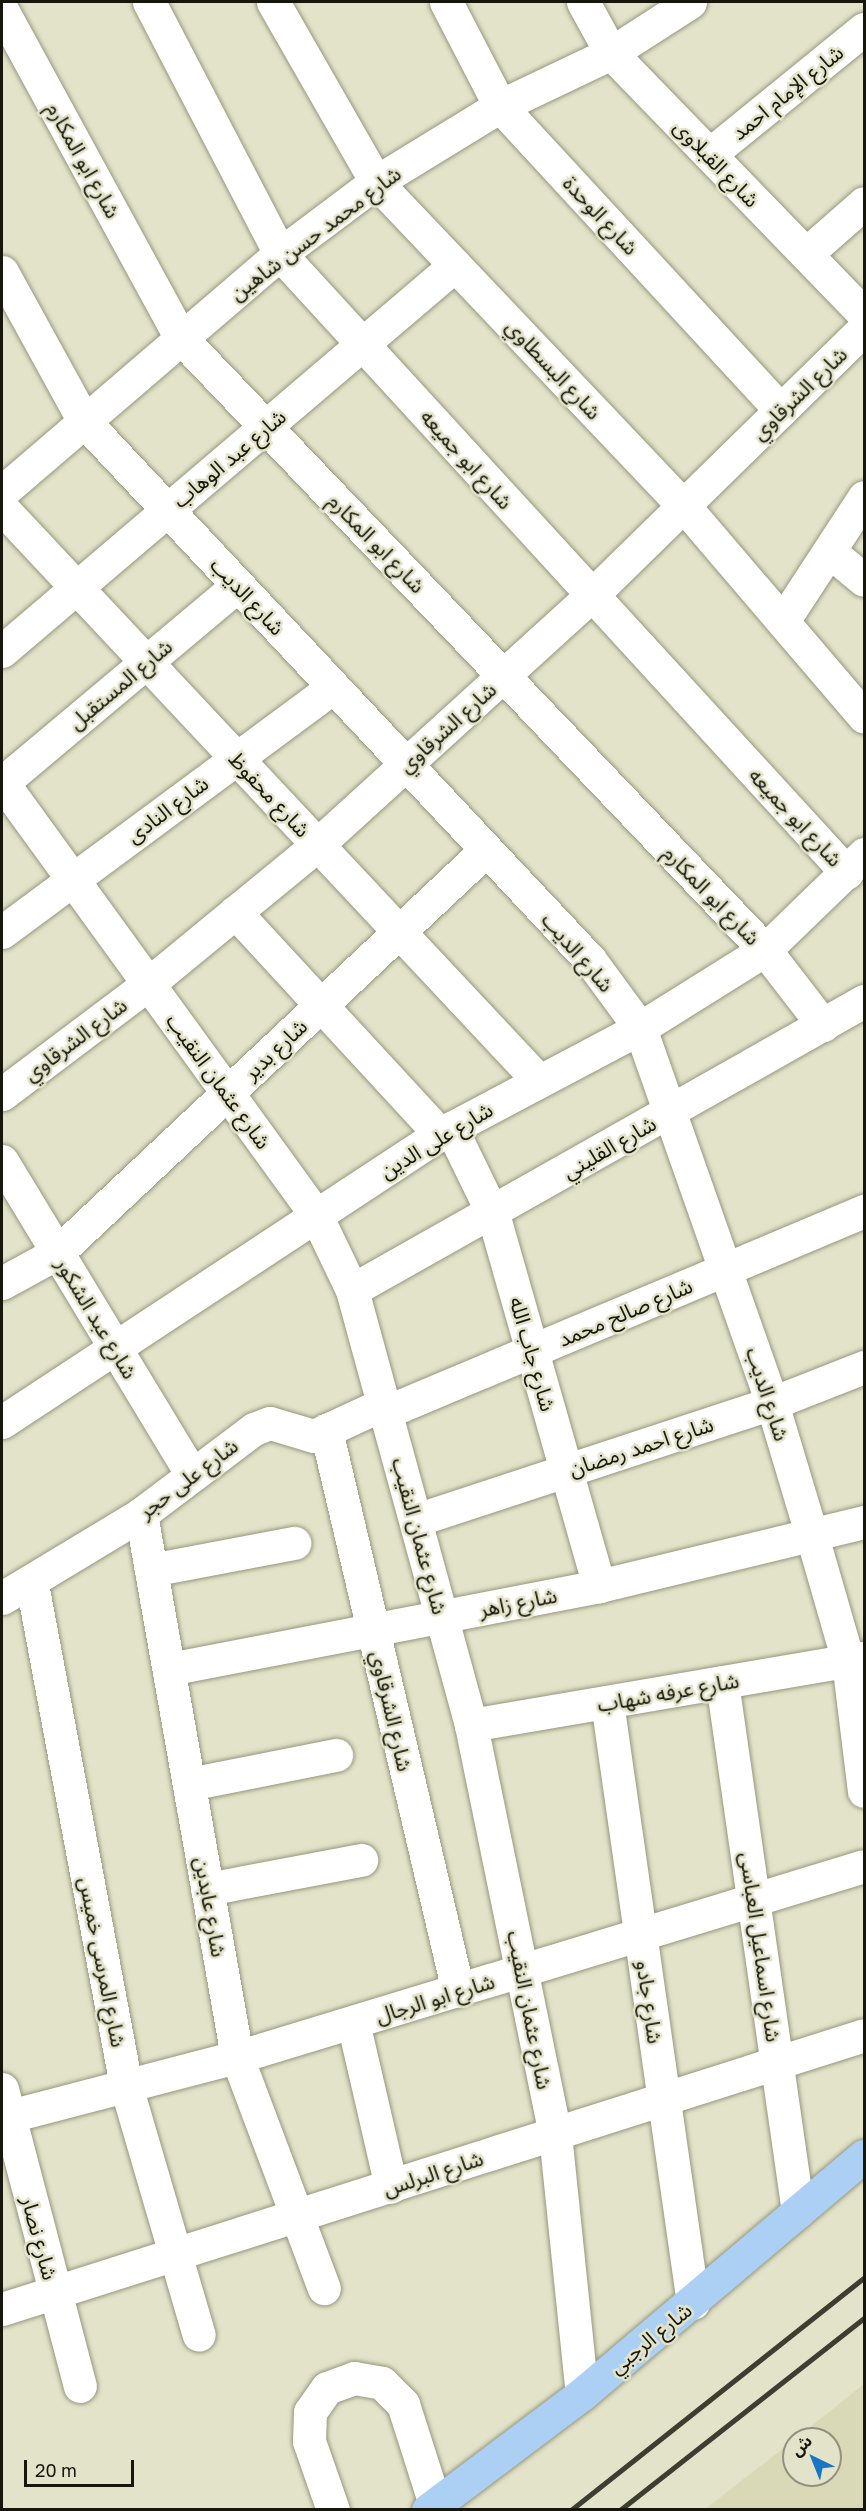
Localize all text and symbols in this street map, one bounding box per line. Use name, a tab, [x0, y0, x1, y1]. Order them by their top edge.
street label: شارع الإمام احمد	[726, 39, 848, 145]
street label: شارع ابو المكارم	[42, 98, 126, 222]
street label: شارع القبلاوى	[669, 114, 765, 212]
street label: شارع محمد حسن شاهين	[224, 160, 406, 306]
street label: شارع الوحدة	[558, 170, 644, 260]
street label: شارع البسطاوي	[501, 314, 607, 424]
street label: شارع الشرقاوي	[746, 341, 852, 445]
street label: شارع عبد الوهاب	[167, 403, 291, 513]
street label: شارع ابو جميعه	[416, 404, 518, 514]
street label: شارع ابو المكارم	[323, 488, 431, 598]
street label: شارع الديب	[206, 552, 290, 640]
street label: شارع المستقبل	[63, 633, 177, 735]
street label: شارع الشرقاوي	[393, 676, 501, 778]
street label: شارع محفوظ	[224, 746, 316, 842]
street label: شارع ابو جميعه	[744, 763, 848, 871]
street label: شارع النادى	[121, 770, 213, 848]
street label: شارع ابو المكارم	[658, 840, 766, 950]
street label: شارع الديب	[537, 907, 619, 997]
street label: شارع الشرقاوي	[18, 992, 132, 1086]
street label: شارع عثمان النقيب	[161, 1008, 277, 1154]
street label: شارع بدير	[238, 1013, 312, 1085]
street label: شارع على الدين	[375, 1096, 497, 1184]
street label: شارع القليني	[558, 1110, 660, 1184]
street label: شارع عبد الشكور	[51, 1253, 143, 1383]
street label: شارع صالح محمد	[554, 1272, 696, 1352]
street label: شارع جاب الله	[505, 1294, 561, 1414]
street label: شارع الديب	[741, 1344, 795, 1444]
street label: شارع احمد رمضان	[566, 1411, 716, 1481]
street label: شارع على حجر	[133, 1432, 243, 1524]
street label: شارع عثمان النقيب	[387, 1455, 453, 1617]
street label: شارع زاهر	[477, 1582, 559, 1622]
street label: شارع الشرقاوي	[366, 1648, 418, 1774]
street label: شارع عرفه شهاب	[595, 1667, 741, 1717]
street label: شارع اسماعيل العباسى	[735, 1850, 787, 2044]
street label: شارع عابدين	[190, 1855, 232, 1959]
street label: شارع المرسى خميس	[74, 1875, 132, 2049]
street label: شارع عثمان النقيب	[502, 1928, 558, 2092]
street label: شارع جادو	[632, 1959, 668, 2045]
street label: شارع ابو الرجال	[373, 1968, 497, 2028]
street label: شارع البرلس	[380, 2145, 486, 2201]
street label: شارع نصار	[17, 2193, 63, 2283]
street label: شارع الرجبي	[604, 2297, 696, 2379]
north arrow	[782, 2427, 842, 2487]
text: ش	[786, 2431, 816, 2460]
scale bar	[27, 2448, 136, 2486]
text: 20 m	[35, 2459, 77, 2481]

